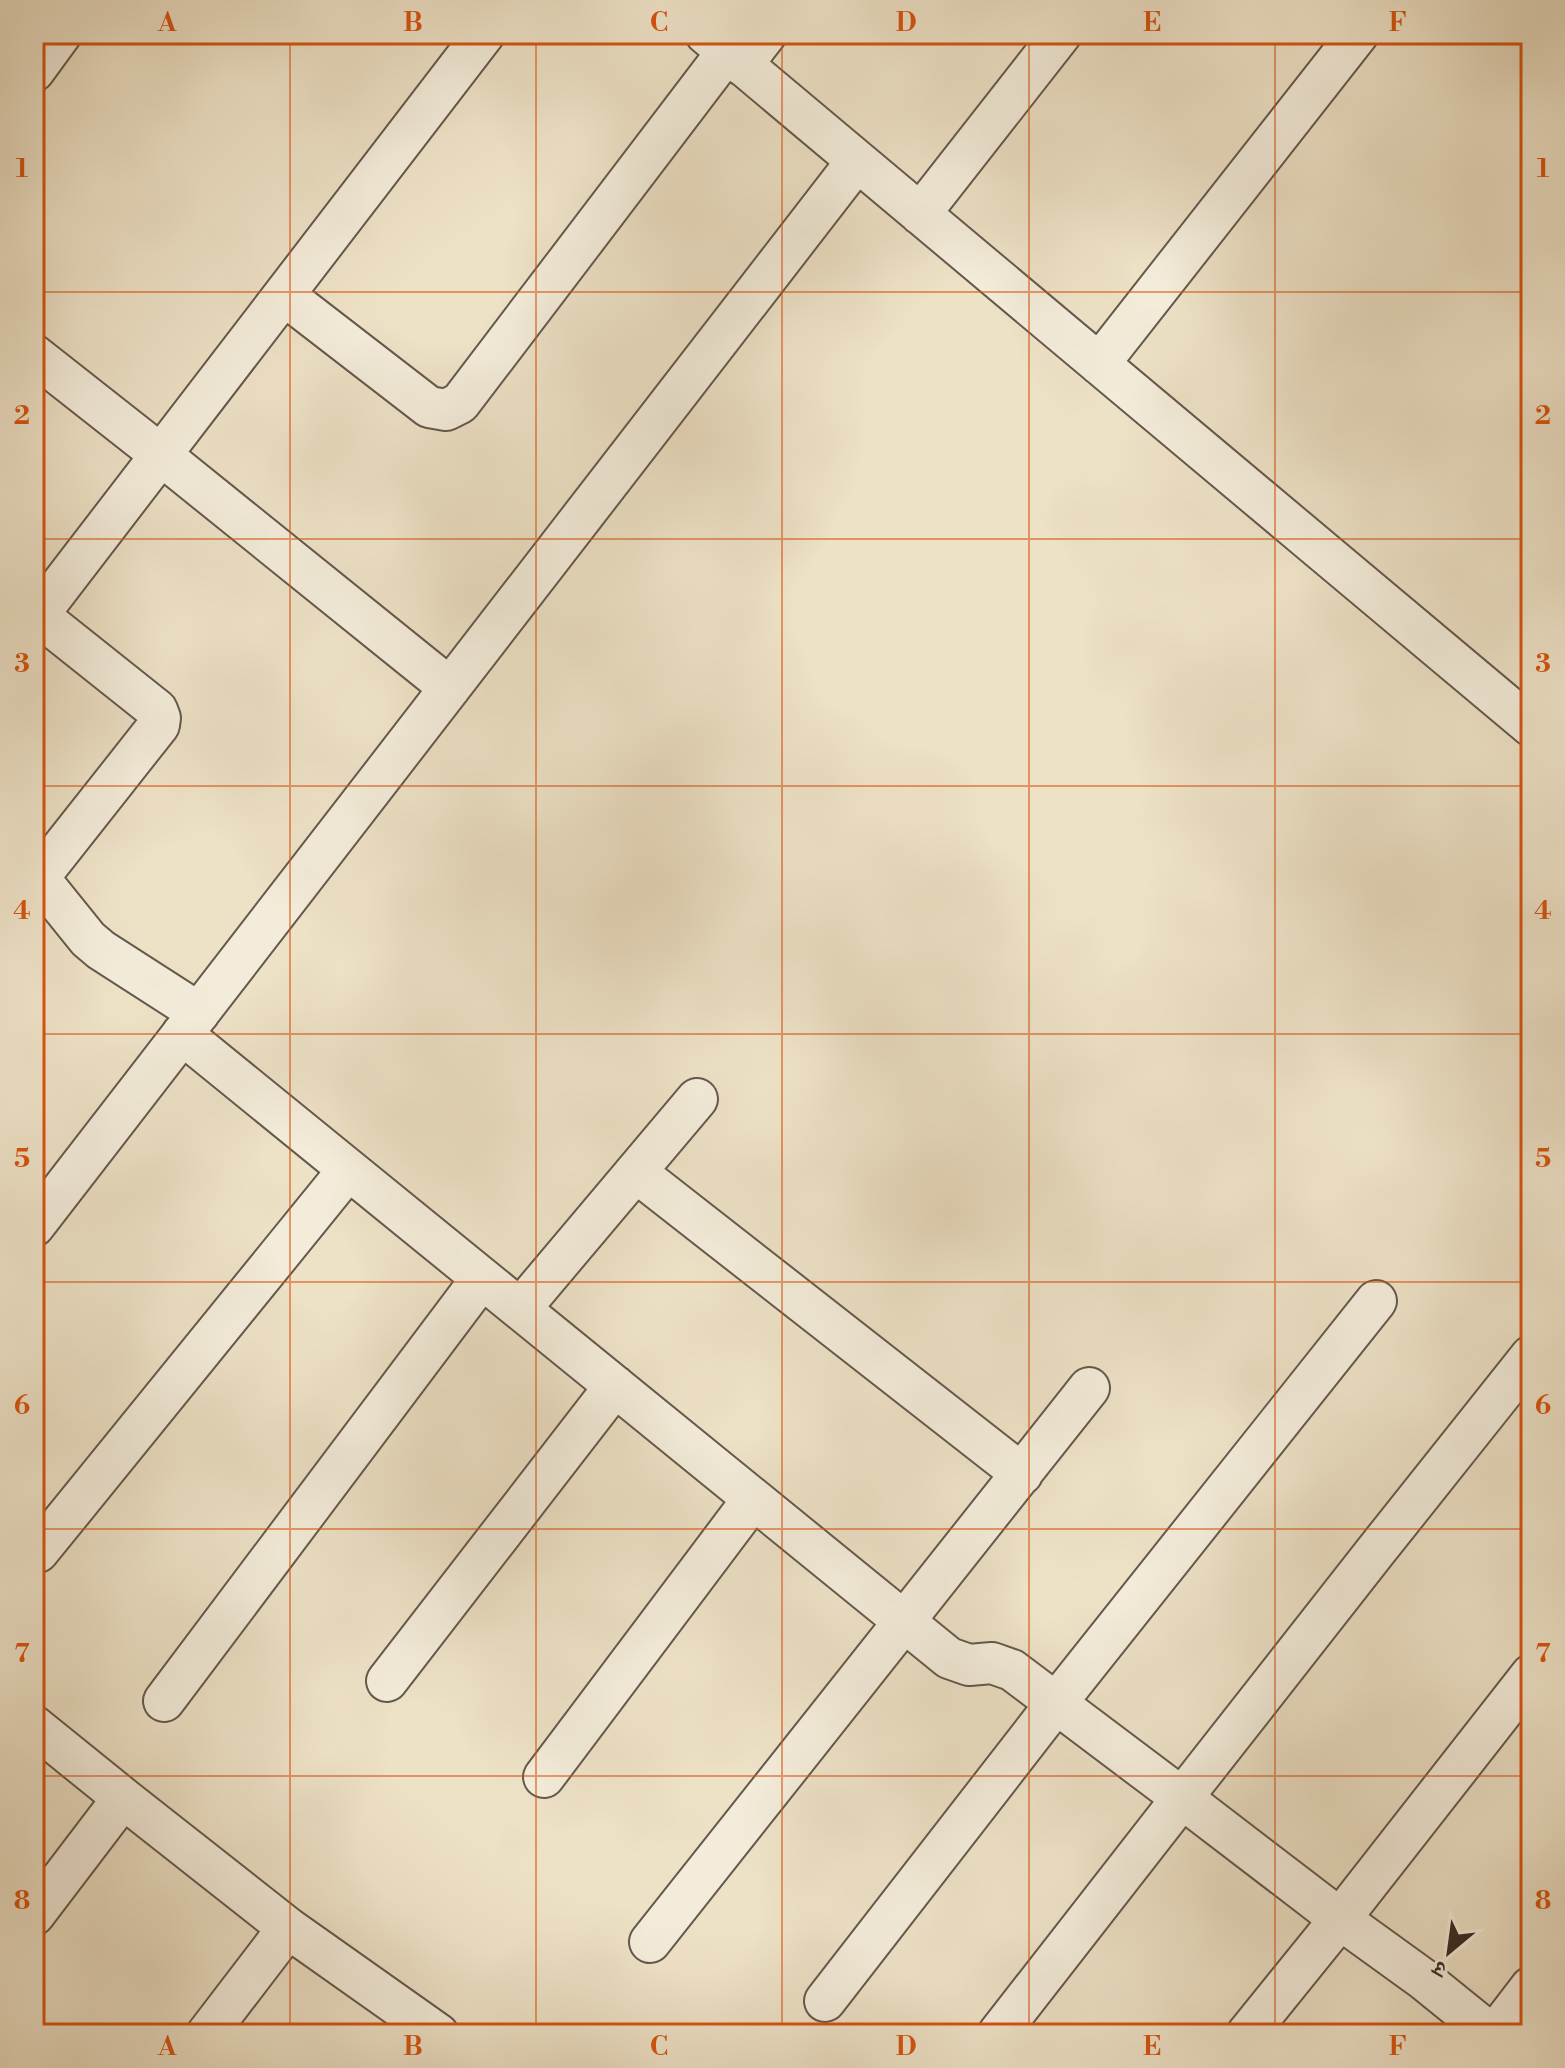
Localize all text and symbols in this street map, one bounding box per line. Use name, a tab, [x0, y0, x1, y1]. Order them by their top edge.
text: A	[157, 7, 177, 39]
text: B	[403, 7, 423, 39]
text: C	[650, 7, 668, 39]
text: D	[896, 7, 916, 39]
text: E	[1143, 7, 1161, 39]
text: F	[1389, 7, 1407, 39]
text: 1	[16, 153, 29, 185]
text: 1	[1537, 153, 1550, 185]
text: 2	[14, 400, 30, 432]
text: 2	[1535, 400, 1551, 432]
text: 3	[14, 648, 30, 680]
text: 3	[1535, 648, 1551, 680]
text: 4	[13, 895, 31, 927]
text: 4	[1534, 895, 1552, 927]
text: 5	[14, 1143, 30, 1175]
text: 5	[1535, 1143, 1551, 1175]
text: 6	[14, 1390, 30, 1422]
text: 6	[1535, 1390, 1551, 1422]
text: 7	[14, 1638, 30, 1670]
text: 7	[1535, 1638, 1551, 1670]
text: 8	[14, 1885, 30, 1917]
text: 8	[1535, 1885, 1551, 1917]
north arrow	[1409, 1912, 1489, 1992]
text: उ	[1427, 1953, 1453, 1984]
text: A	[157, 2031, 177, 2063]
text: B	[403, 2031, 423, 2063]
text: C	[650, 2031, 668, 2063]
text: D	[896, 2031, 916, 2063]
text: E	[1143, 2031, 1161, 2063]
text: F	[1389, 2031, 1407, 2063]

